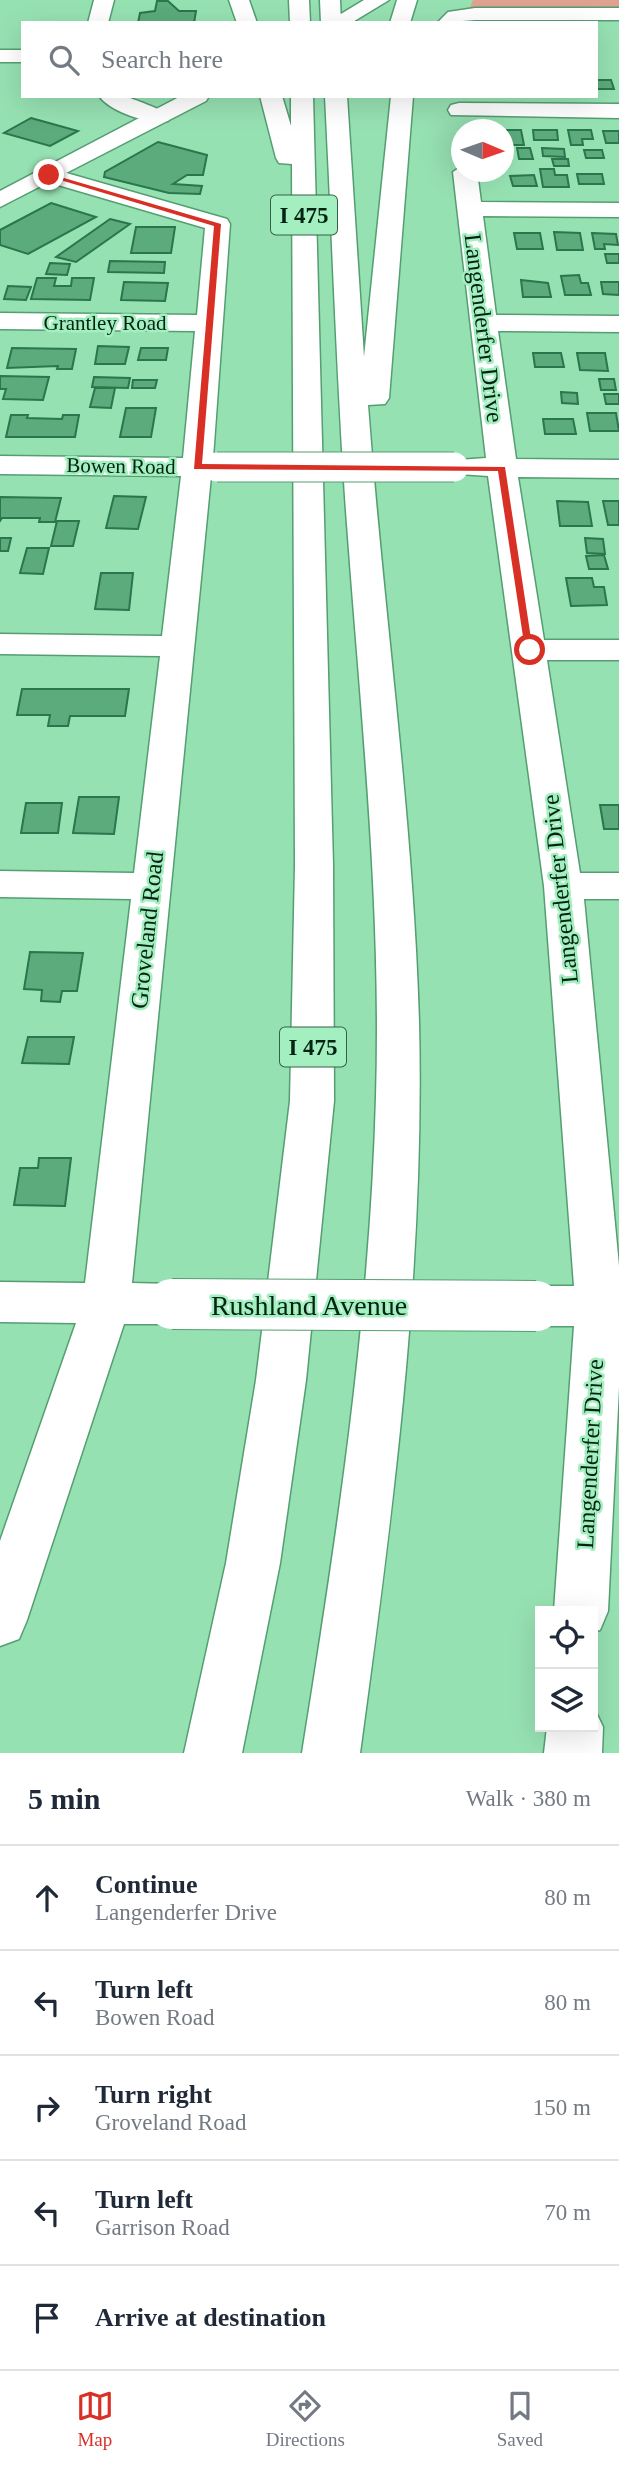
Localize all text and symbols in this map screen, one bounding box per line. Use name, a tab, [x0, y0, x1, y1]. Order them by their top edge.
search box	[21, 21, 598, 98]
icon: search	[45, 41, 83, 79]
text: Search here	[101, 45, 223, 74]
north arrow	[451, 119, 514, 182]
route end	[33, 159, 64, 190]
road number: I 475	[271, 196, 337, 234]
street label: Langenderfer Drive	[460, 232, 508, 424]
street label: Grantley Road	[43, 311, 167, 335]
street label: Bowen Road	[66, 453, 176, 479]
route start	[514, 634, 545, 665]
street label: Langenderfer Drive	[537, 793, 583, 985]
street label: Groveland Road	[126, 850, 168, 1010]
road number: I 475	[280, 1028, 346, 1066]
street label: Rushland Avenue	[211, 1290, 407, 1321]
street label: Langenderfer Drive	[572, 1359, 608, 1549]
map controls	[535, 1606, 598, 1732]
button: locate	[535, 1606, 598, 1669]
button: layers	[535, 1669, 598, 1732]
text: 5 min	[28, 1782, 101, 1815]
text: Walk · 380 m	[466, 1786, 591, 1811]
text: Continue	[95, 1870, 198, 1899]
icon: ahead	[28, 1879, 66, 1917]
text: 80 m	[544, 1885, 591, 1910]
text: Langenderfer Drive	[95, 1900, 277, 1925]
text: Turn left	[95, 1975, 193, 2004]
icon: left	[28, 1984, 66, 2022]
text: 80 m	[544, 1990, 591, 2015]
text: Bowen Road	[95, 2005, 214, 2030]
text: Turn right	[95, 2080, 212, 2109]
icon: right	[28, 2089, 66, 2127]
text: 150 m	[533, 2095, 591, 2120]
text: Groveland Road	[95, 2110, 246, 2135]
text: Turn left	[95, 2185, 193, 2214]
icon: left	[28, 2194, 66, 2232]
text: 70 m	[544, 2200, 591, 2225]
text: Garrison Road	[95, 2215, 230, 2240]
icon: arrive	[28, 2299, 66, 2337]
text: Arrive at destination	[95, 2303, 326, 2332]
tab: Map	[76, 2387, 114, 2451]
tab: Directions	[266, 2387, 345, 2451]
tab: Saved	[497, 2387, 543, 2451]

